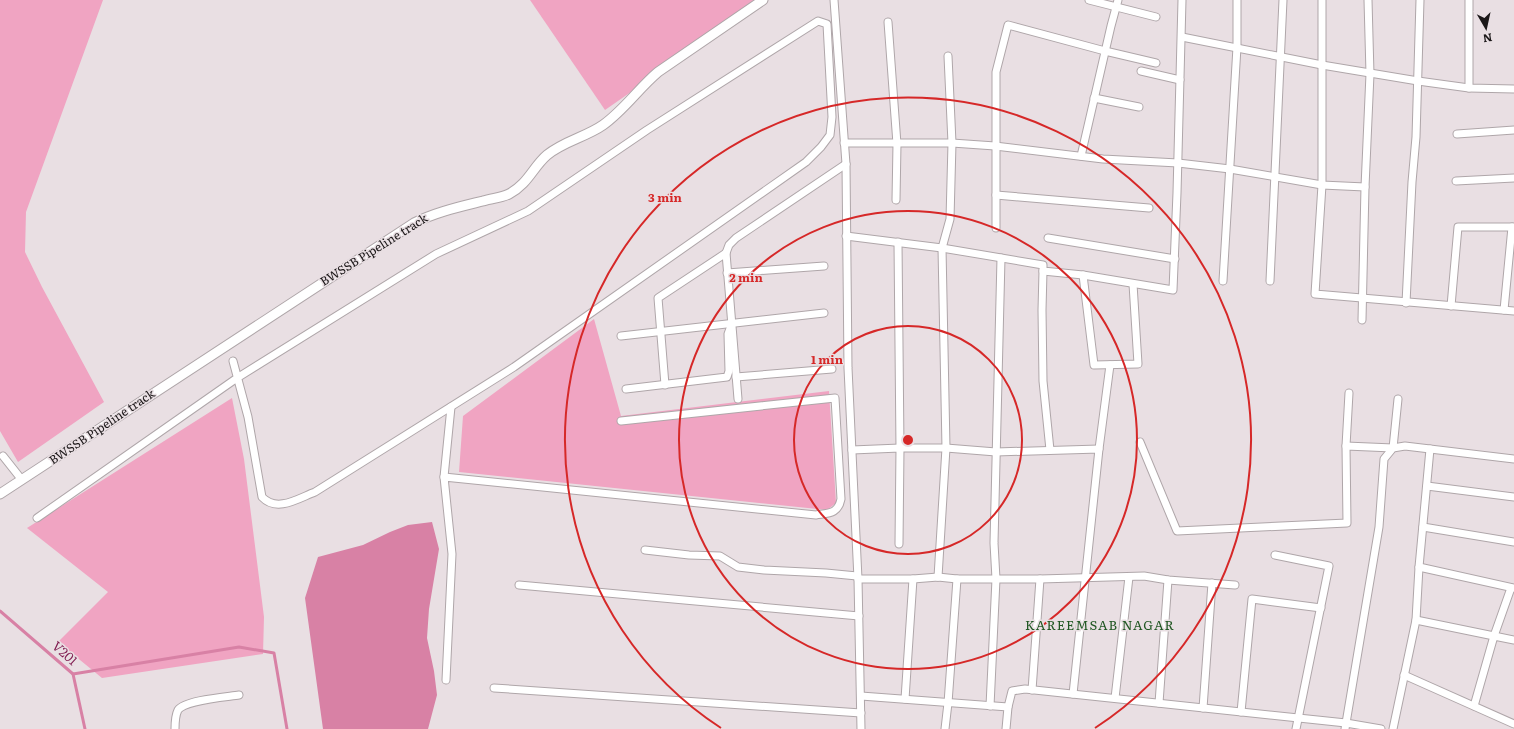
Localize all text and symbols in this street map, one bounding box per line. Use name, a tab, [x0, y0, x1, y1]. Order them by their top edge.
north arrow	[1466, 8, 1506, 48]
text: N	[1482, 30, 1494, 47]
text: 3 min	[648, 188, 683, 206]
street label: BWSSB Pipeline track	[316, 208, 432, 290]
text: 2 min	[729, 268, 763, 286]
text: 1 min	[811, 350, 844, 368]
street label: BWSSB Pipeline track	[45, 384, 159, 468]
centre of rings	[901, 433, 915, 447]
district label: KAREEMSAB NAGAR	[1025, 615, 1175, 634]
water label: V201	[49, 636, 82, 669]

